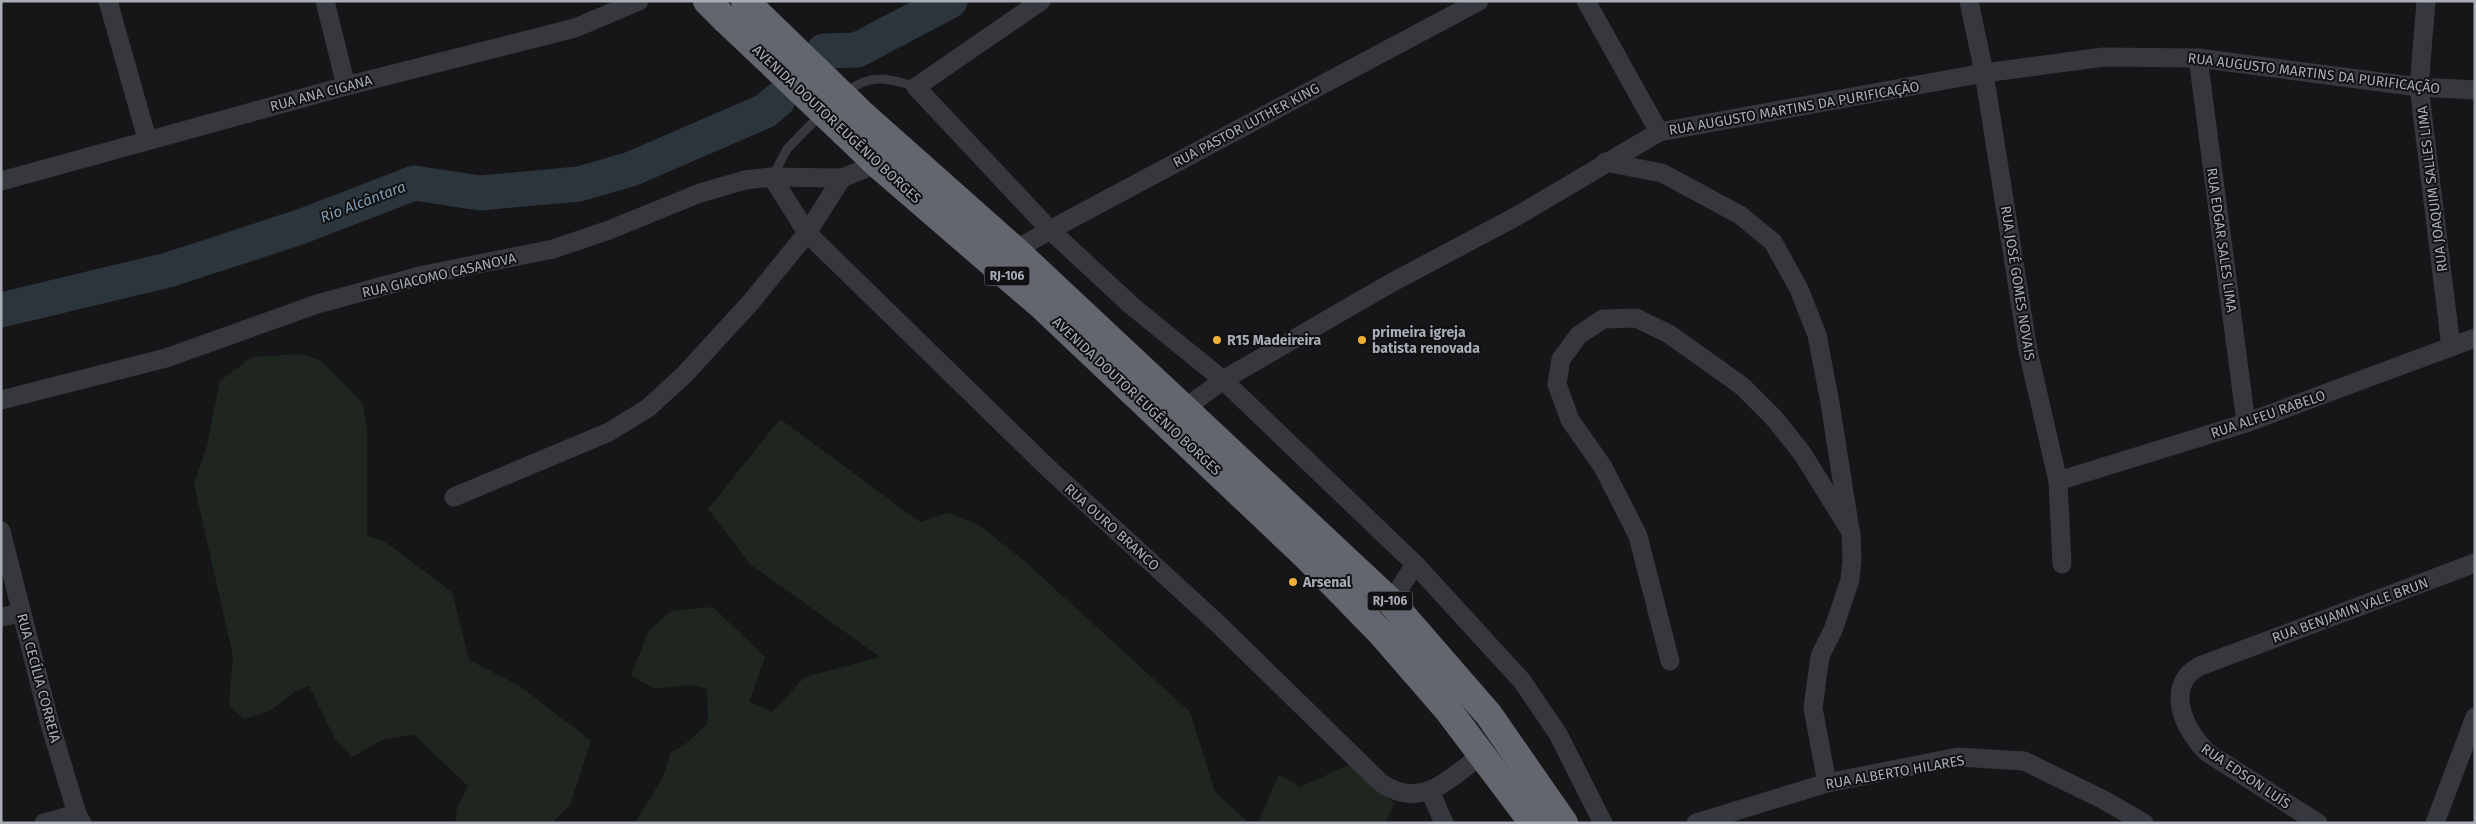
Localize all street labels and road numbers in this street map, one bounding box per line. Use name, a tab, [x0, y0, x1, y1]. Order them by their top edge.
street label: AVENIDA DOUTOR EUGÊNIO BORGES	[749, 41, 926, 207]
street label: RUA AUGUSTO MARTINS DA PURIFICAÇÃO	[2187, 50, 2441, 97]
street label: RUA ANA CIGANA	[268, 72, 374, 115]
street label: RUA AUGUSTO MARTINS DA PURIFICAÇÃO	[1668, 78, 1921, 139]
street label: RUA PASTOR LUTHER KING	[1170, 80, 1322, 171]
street label: RUA JOAQUIM SALLES LIMA	[2414, 105, 2451, 273]
street label: RUA EDGAR SALES LIMA	[2203, 167, 2240, 314]
street label: RUA JOSÉ GOMES NOVAIS	[1997, 204, 2039, 362]
street label: RUA GIACOMO CASANOVA	[360, 249, 518, 301]
road number: RJ-106	[984, 266, 1030, 286]
street label: AVENIDA DOUTOR EUGÊNIO BORGES	[1049, 313, 1226, 479]
street label: RUA ALFEU RABELO	[2209, 387, 2328, 442]
street label: RUA OURO BRANCO	[1061, 480, 1163, 574]
street label: RUA BENJAMIN VALE BRUN	[2270, 574, 2431, 647]
road number: RJ-106	[1368, 592, 1412, 610]
street label: RUA CECÍLIA CORREIA	[13, 611, 65, 745]
street label: RUA EDSON LUÍS	[2198, 739, 2294, 813]
street label: RUA ALBERTO HILARES	[1824, 752, 1966, 793]

